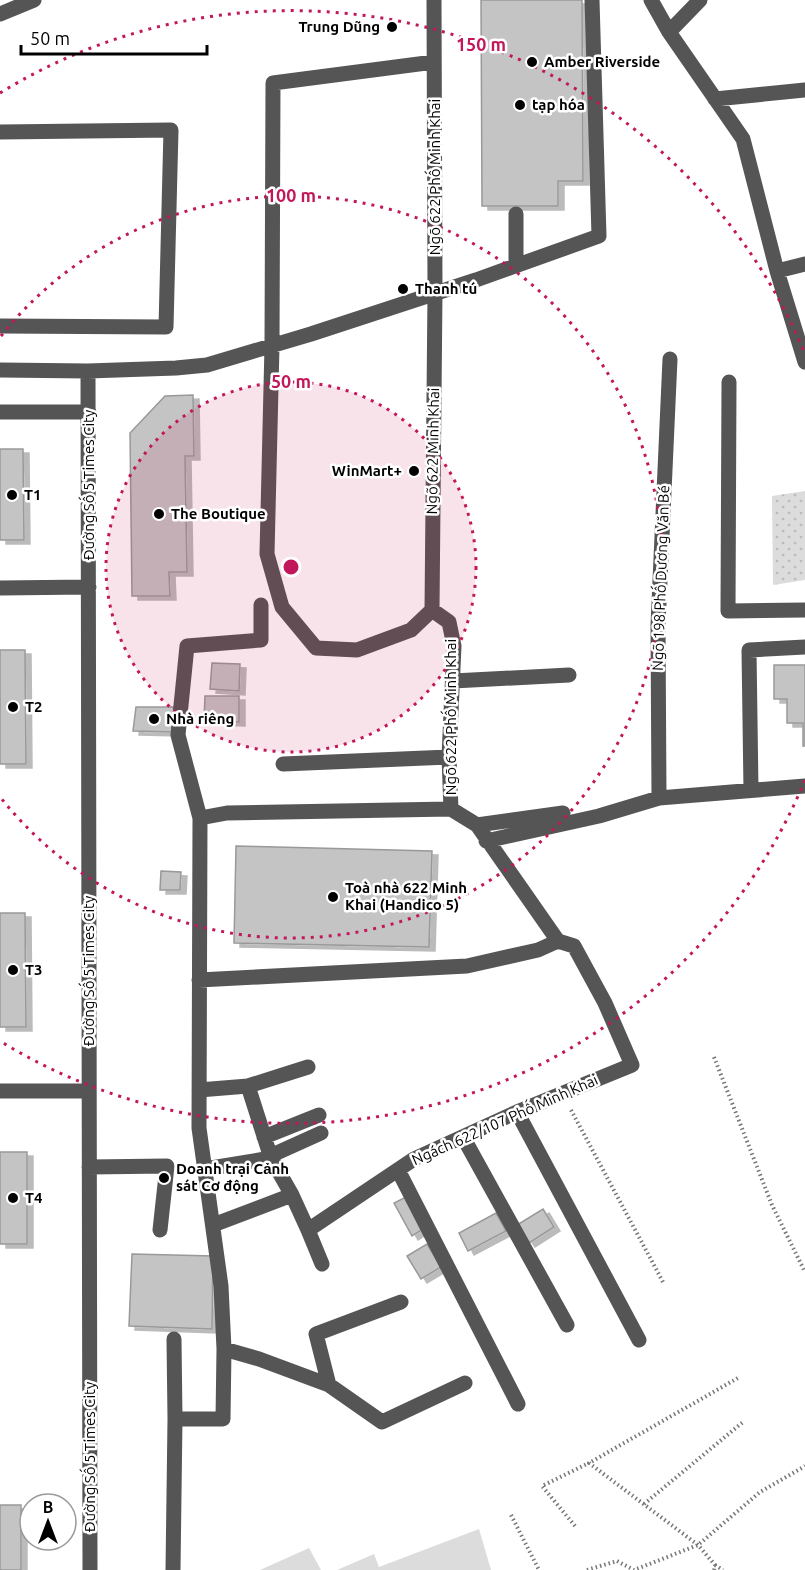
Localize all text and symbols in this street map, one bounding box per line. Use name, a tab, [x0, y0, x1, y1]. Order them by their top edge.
scale bar	[21, 18, 207, 56]
place label: Trung Dũng	[298, 18, 380, 35]
marker: Trung Dũng	[385, 20, 399, 34]
text: 50 m	[30, 28, 70, 48]
text: 150 m	[456, 34, 506, 54]
place label: Amber Riverside	[544, 53, 660, 70]
marker: Amber Riverside	[525, 55, 539, 69]
place label: tạp hóa	[532, 96, 585, 113]
marker: tạp hóa	[513, 98, 527, 112]
street label: Ngõ 622 Phố Minh Khai	[424, 99, 443, 255]
text: 100 m	[266, 185, 316, 205]
place label: Thanh tú	[415, 280, 477, 297]
marker: Thanh tú	[396, 282, 410, 296]
text: 50 m	[271, 371, 311, 391]
street label: Ngõ 622 Minh Khai	[423, 388, 442, 514]
street label: Đường Số 5 Times City	[78, 410, 97, 560]
place label: WinMart+	[332, 462, 402, 479]
marker: WinMart+	[407, 464, 421, 478]
street label: Ngõ 198 Phố Dương Văn Bé	[647, 485, 672, 671]
place label: T1	[24, 486, 41, 503]
marker: T1	[5, 488, 19, 502]
place label: The Boutique	[171, 505, 266, 522]
marker: The Boutique	[152, 507, 166, 521]
centre of rings	[281, 557, 301, 577]
street label: Ngõ 622 Phố Minh Khai	[440, 639, 459, 795]
place label: T2	[25, 698, 42, 715]
marker: T2	[6, 700, 20, 714]
place label: Nhà riêng	[166, 710, 234, 727]
marker: Nhà riêng	[147, 712, 161, 726]
place label: Toà nhà 622 Minh Khai (Handico 5)	[345, 879, 467, 913]
marker: Toà nhà 622 Minh Khai (Handico 5)	[326, 890, 340, 904]
street label: Đường Số 5 Times City	[78, 896, 97, 1046]
place label: T3	[25, 961, 42, 978]
marker: T3	[6, 963, 20, 977]
street label: Ngách 622/107 Phố Minh Khai	[408, 1069, 600, 1168]
place label: Doanh trại Cảnh sát Cơ động	[176, 1160, 289, 1194]
marker: Doanh trại Cảnh sát Cơ động	[157, 1171, 171, 1185]
place label: T4	[25, 1189, 42, 1206]
marker: T4	[6, 1191, 20, 1205]
street label: Đường Số 5 Times City	[79, 1382, 98, 1532]
north arrow	[18, 1492, 78, 1552]
text: B	[43, 1498, 53, 1516]

